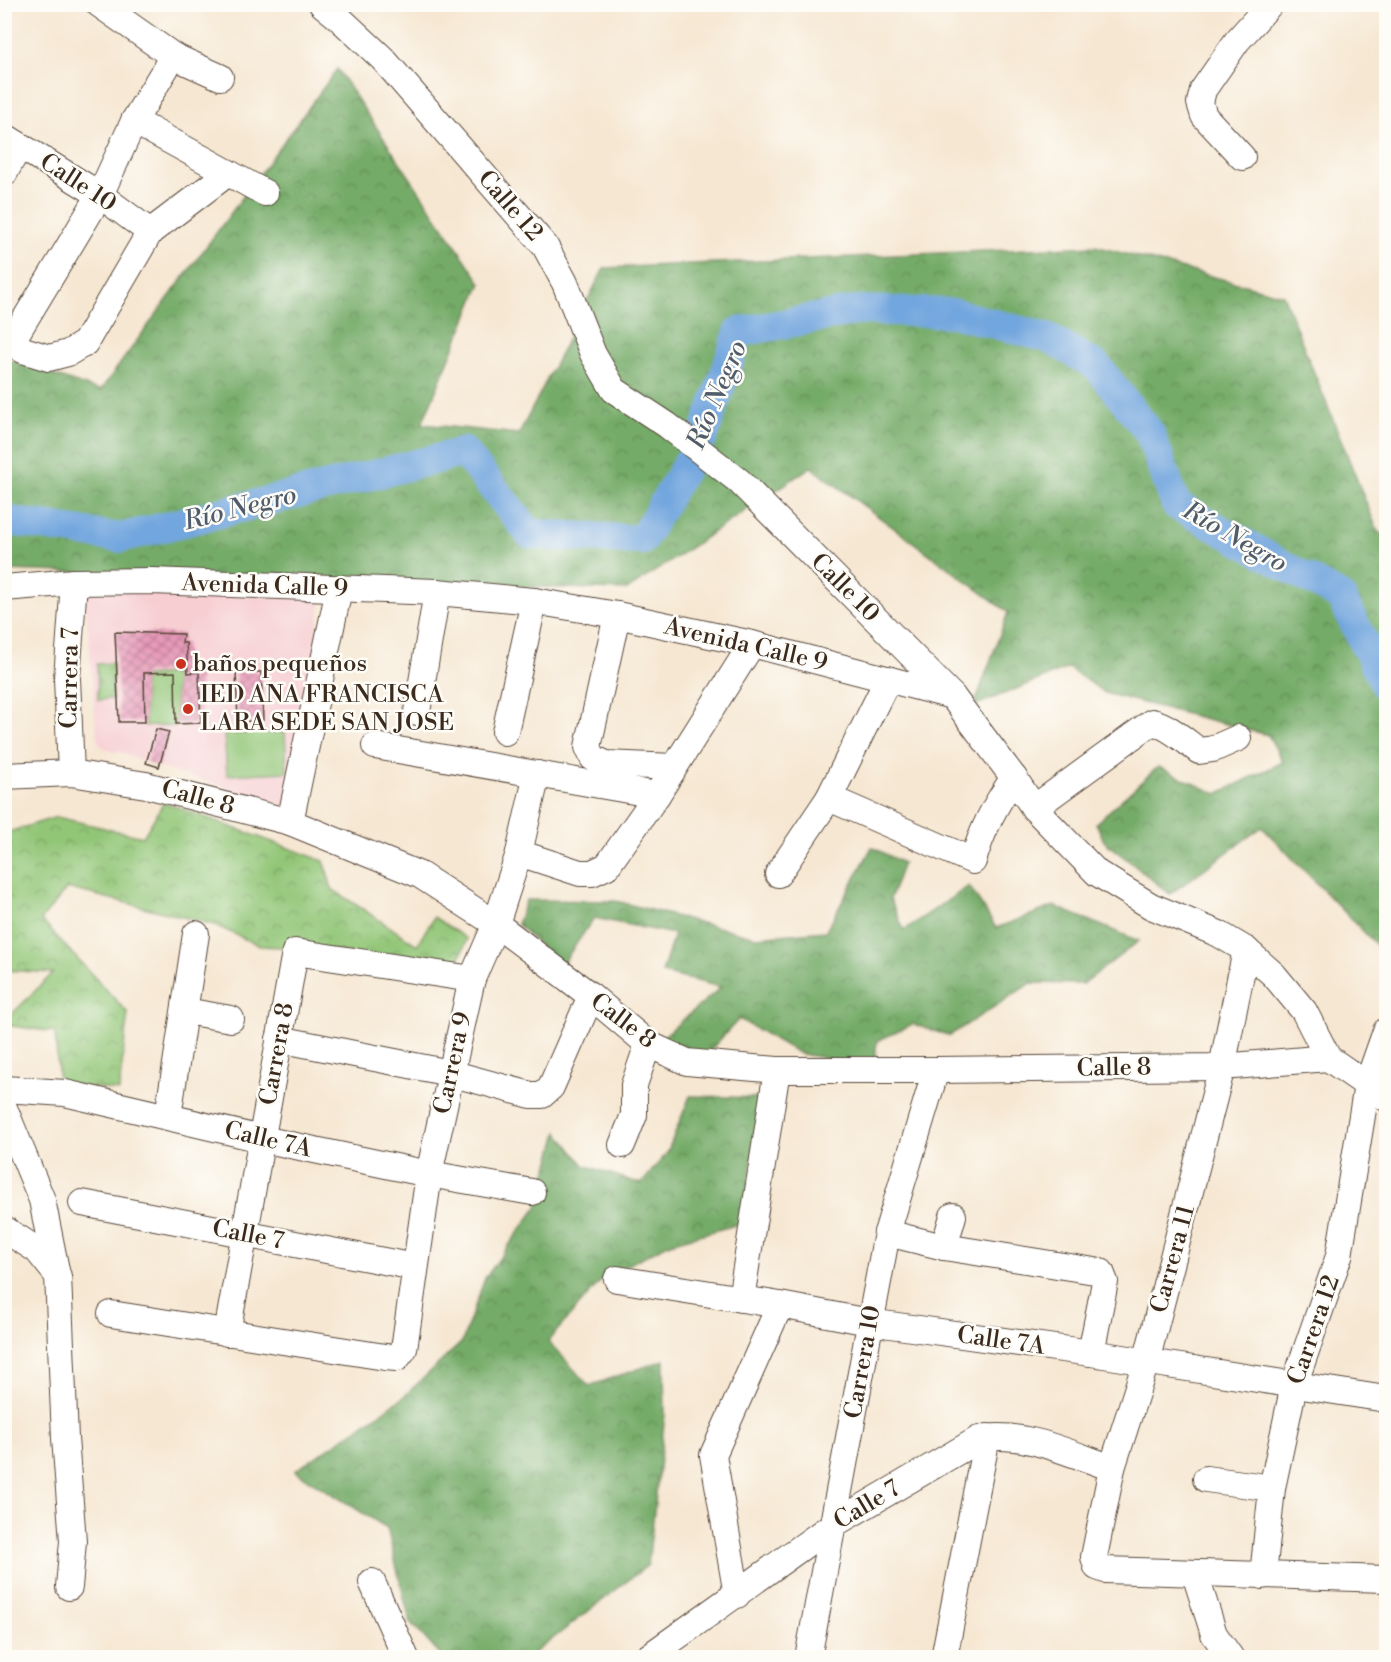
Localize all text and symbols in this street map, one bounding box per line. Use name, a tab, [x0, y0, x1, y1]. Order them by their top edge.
street label: Calle 10	[34, 147, 122, 219]
street label: Calle 12	[471, 164, 549, 248]
water label: Río Negro	[679, 336, 754, 455]
water label: Río Negro	[179, 479, 300, 538]
water label: Río Negro	[1176, 494, 1293, 580]
street label: Calle 10	[804, 547, 886, 629]
street label: Avenida Calle 9	[180, 568, 349, 604]
street label: Avenida Calle 9	[661, 611, 830, 678]
street label: Carrera 7	[54, 627, 86, 729]
place label: baños pequeños	[193, 649, 367, 679]
marker: baños pequeños	[174, 657, 188, 671]
place label: IED ANA FRANCISCA LARA SEDE SAN JOSE	[200, 680, 454, 738]
marker: IED ANA FRANCISCA LARA SEDE SAN JOSE	[181, 702, 195, 716]
street label: Calle 8	[158, 774, 238, 822]
street label: Calle 8	[584, 987, 662, 1055]
street label: Carrera 8	[253, 1000, 301, 1108]
street label: Carrera 9	[428, 1009, 478, 1117]
street label: Calle 8	[1076, 1052, 1152, 1084]
street label: Calle 7A	[222, 1115, 315, 1165]
street label: Carrera 11	[1144, 1201, 1202, 1316]
street label: Calle 7	[210, 1213, 286, 1257]
street label: Carrera 12	[1281, 1271, 1347, 1389]
street label: Carrera 10	[838, 1303, 888, 1421]
street label: Calle 7A	[955, 1320, 1047, 1362]
street label: Calle 7	[828, 1474, 906, 1536]

